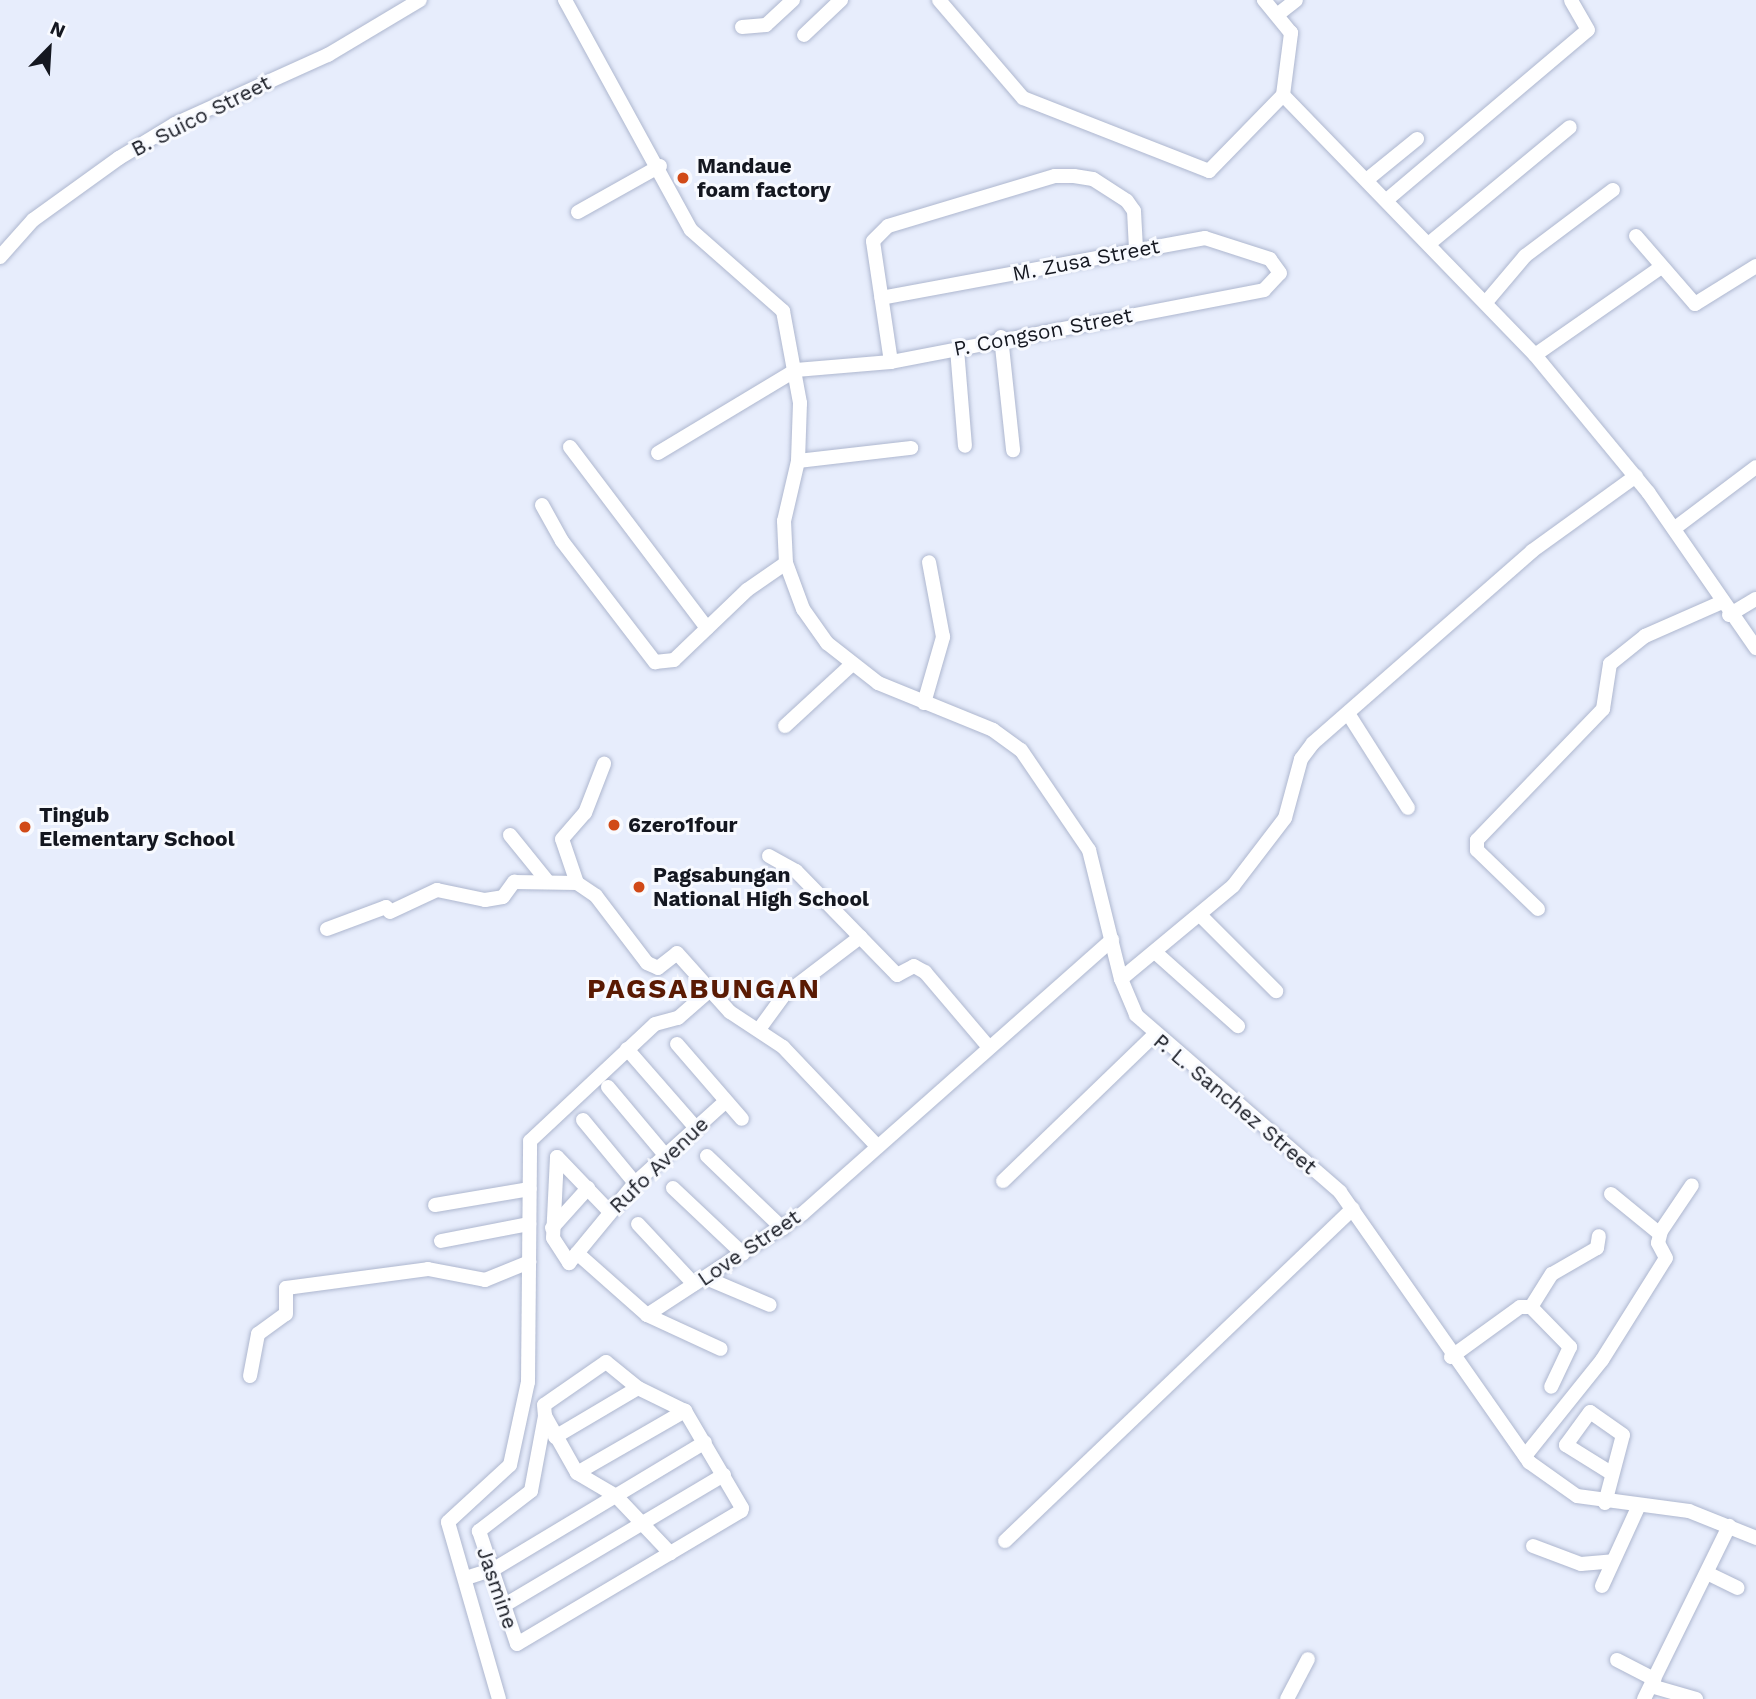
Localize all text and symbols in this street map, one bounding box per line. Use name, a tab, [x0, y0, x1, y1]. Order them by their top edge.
north arrow	[14, 14, 84, 84]
text: N	[47, 16, 69, 43]
street label: B. Suico Street	[127, 70, 275, 162]
place label: Mandaue foam factory	[697, 153, 831, 203]
marker: Mandaue foam factory	[675, 170, 691, 186]
street label: M. Zusa Street	[1010, 233, 1162, 287]
street label: P. Congson Street	[952, 302, 1134, 362]
place label: Tingub Elementary School	[39, 802, 235, 852]
place label: 6zero1four	[628, 812, 738, 838]
marker: 6zero1four	[606, 817, 622, 833]
marker: Tingub Elementary School	[17, 819, 33, 835]
place label: Pagsabungan National High School	[653, 862, 869, 912]
marker: Pagsabungan National High School	[631, 879, 647, 895]
district label: PAGSABUNGAN	[588, 972, 820, 1006]
street label: P. L. Sanchez Street	[1148, 1028, 1322, 1180]
street label: Rufo Avenue	[604, 1111, 714, 1219]
street label: Love Street	[693, 1204, 805, 1292]
street label: Jasmine	[471, 1544, 523, 1632]

